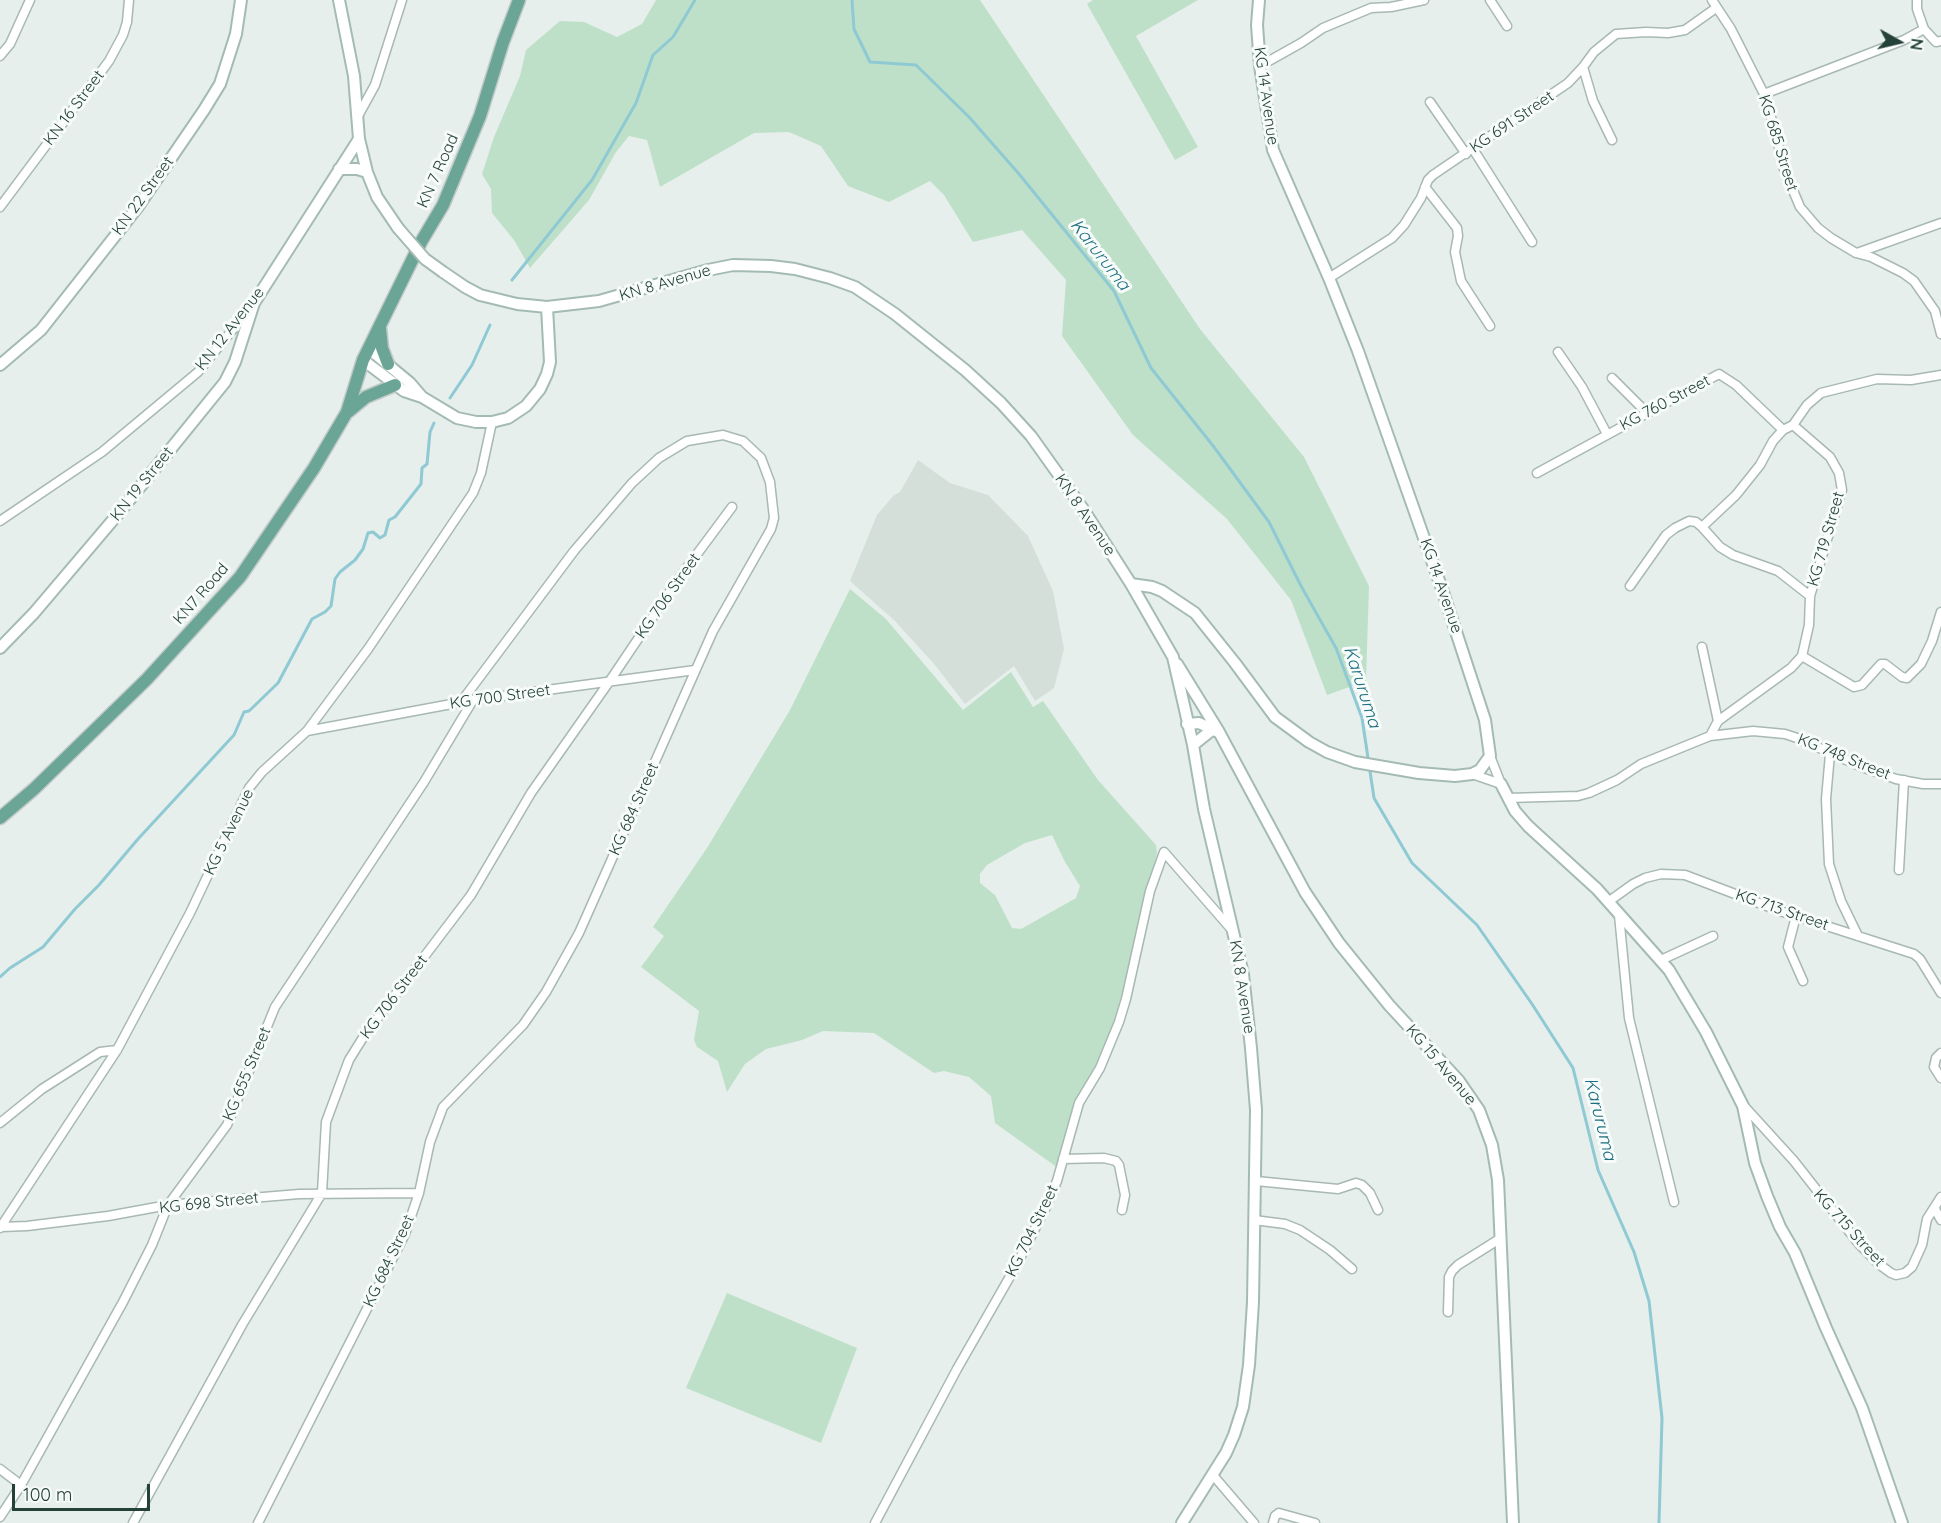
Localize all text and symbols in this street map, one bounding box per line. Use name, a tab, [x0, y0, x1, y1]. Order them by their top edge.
north arrow	[1869, 12, 1929, 72]
text: N	[1906, 37, 1928, 52]
street label: KG 14 Avenue	[1250, 46, 1282, 146]
street label: KN 16 Street	[39, 67, 109, 149]
street label: KG 691 Street	[1466, 87, 1558, 157]
street label: KG 685 Street	[1754, 92, 1802, 194]
street label: KN 7 Road	[413, 131, 463, 211]
street label: KN 22 Street	[108, 153, 178, 239]
water label: Karuruma	[1065, 215, 1135, 295]
street label: KN 8 Avenue	[617, 261, 713, 305]
street label: KN 12 Avenue	[191, 283, 269, 375]
street label: KG 760 Street	[1616, 371, 1714, 435]
street label: KN 19 Street	[106, 443, 178, 525]
street label: KN 8 Avenue	[1051, 470, 1119, 560]
street label: KG 719 Street	[1803, 489, 1849, 589]
street label: KG 14 Avenue	[1416, 536, 1466, 636]
street label: KG 706 Street	[631, 549, 705, 643]
street label: KN7 Road	[169, 560, 233, 628]
water label: Karuruma	[1339, 643, 1385, 731]
street label: KG 700 Street	[449, 680, 551, 714]
street label: KG 748 Street	[1795, 730, 1893, 784]
street label: KG 684 Street	[605, 760, 663, 858]
street label: KG 5 Avenue	[200, 786, 258, 878]
street label: KG 713 Street	[1733, 885, 1831, 935]
street label: KN 8 Avenue	[1225, 939, 1259, 1035]
street label: KG 706 Street	[356, 951, 432, 1043]
street label: KG 15 Avenue	[1402, 1021, 1480, 1109]
street label: KG 655 Street	[219, 1024, 275, 1124]
water label: Karuruma	[1579, 1075, 1621, 1163]
street label: KG 704 Street	[1001, 1182, 1063, 1280]
street label: KG 715 Street	[1809, 1185, 1889, 1271]
street label: KG 698 Street	[158, 1188, 260, 1218]
street label: KG 684 Street	[359, 1212, 419, 1310]
scale bar	[15, 1472, 153, 1510]
text: 100 m	[23, 1483, 72, 1506]

